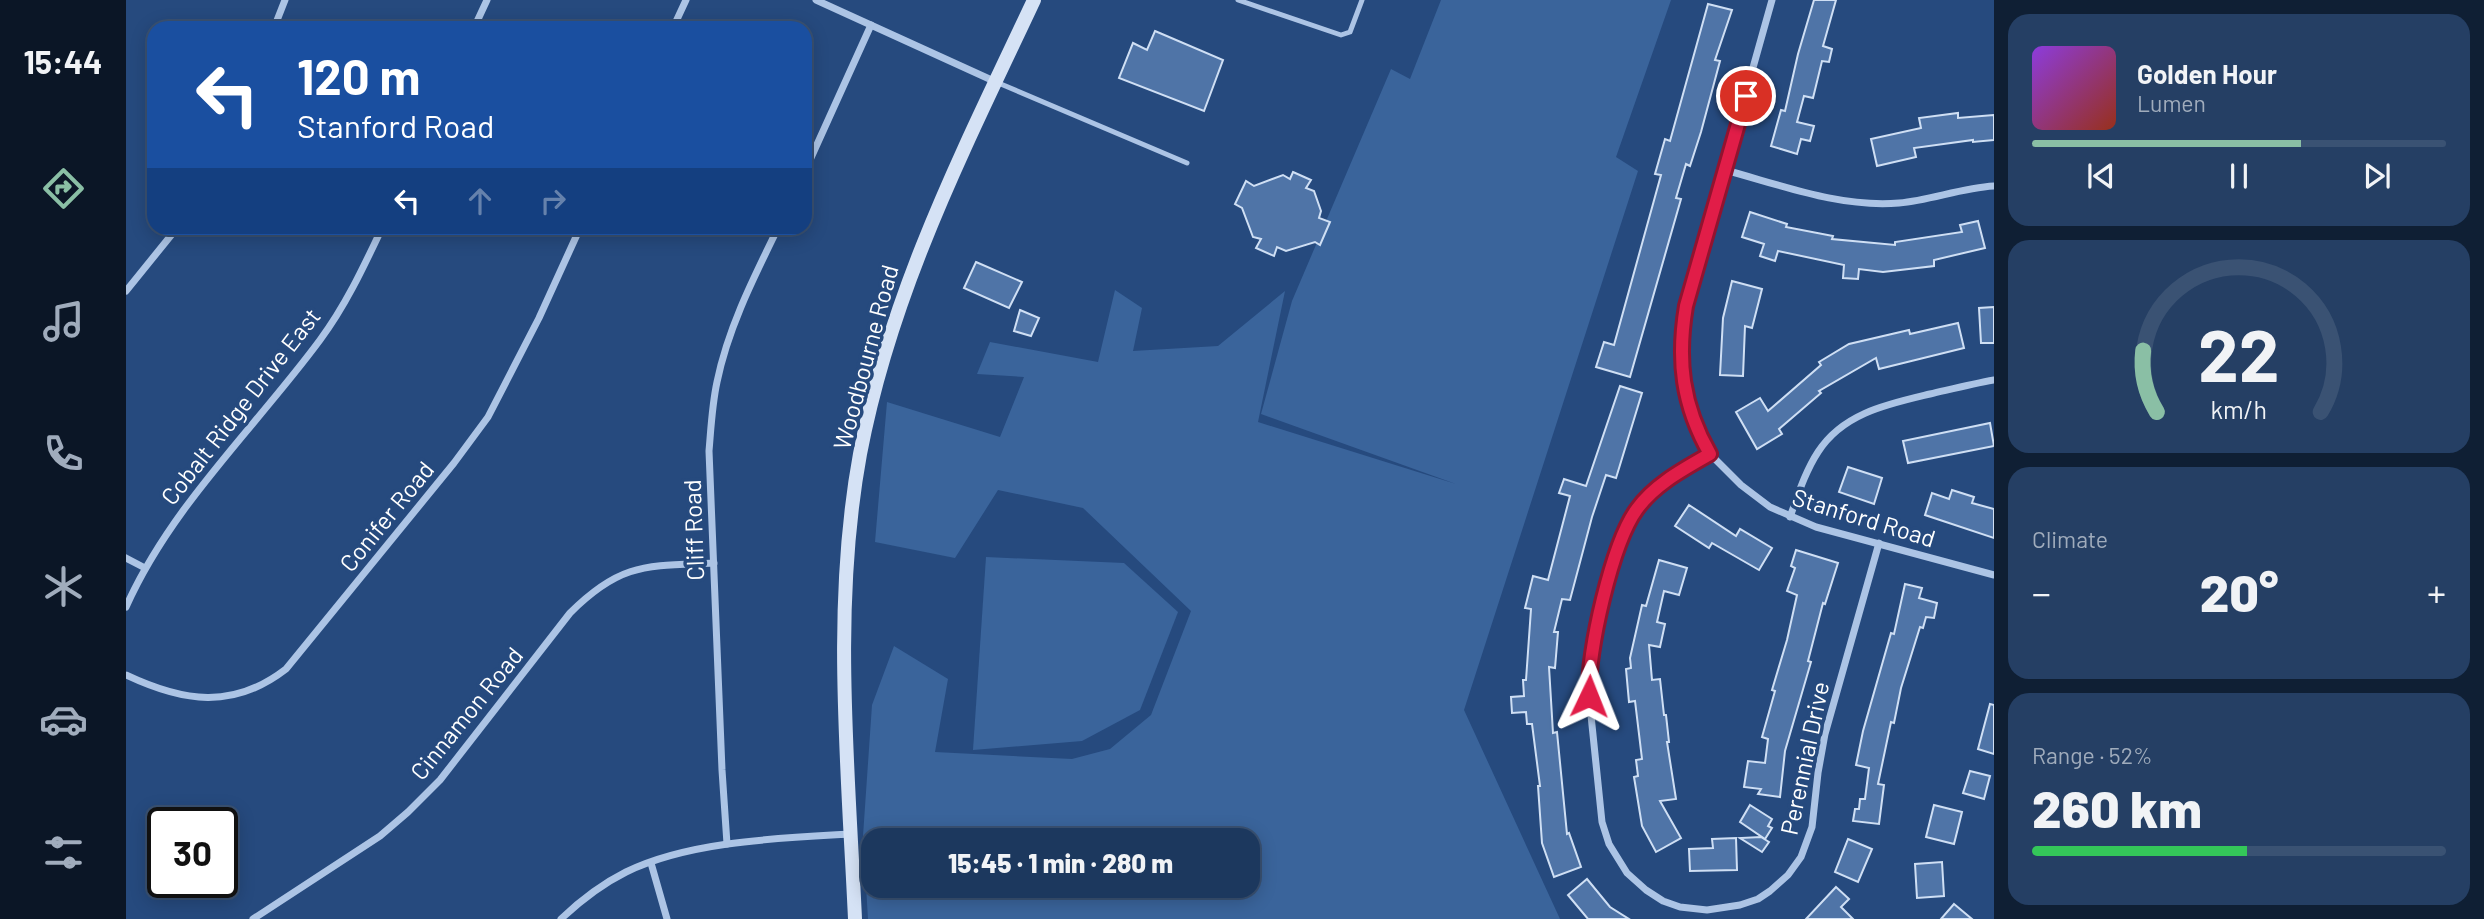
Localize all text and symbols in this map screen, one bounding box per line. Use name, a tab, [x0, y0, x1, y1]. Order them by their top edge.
text: 15:44	[24, 42, 102, 80]
text: 120 m	[297, 46, 420, 105]
icon: left	[182, 49, 273, 140]
text: Golden Hour	[2137, 58, 2277, 89]
pin	[1716, 66, 1776, 126]
icon: arrive	[1727, 77, 1765, 115]
text: Lumen	[2137, 89, 2206, 117]
text: Stanford Road	[297, 106, 494, 144]
icon: previous	[2082, 157, 2120, 195]
icon: pause	[2220, 157, 2258, 195]
icon: next	[2358, 157, 2396, 195]
icon: directions	[39, 164, 88, 213]
icon: left	[388, 182, 426, 220]
icon: ahead	[461, 182, 499, 220]
icon: right	[534, 182, 572, 220]
street label: Woodbourne Road	[826, 261, 904, 453]
icon: music	[39, 297, 88, 346]
street label: Cobalt Ridge Drive East	[154, 302, 326, 510]
text: 22	[2198, 310, 2280, 398]
text: km/h	[2211, 394, 2267, 424]
icon: phone	[39, 429, 88, 478]
street label: Conifer Road	[333, 455, 439, 577]
street label: Cliff Road	[677, 479, 709, 581]
street label: Stanford Road	[1789, 481, 1939, 553]
text: Climate	[2032, 525, 2108, 553]
text: 20°	[2200, 560, 2278, 622]
icon: climate	[39, 562, 88, 611]
text: −	[2032, 569, 2051, 615]
text: +	[2427, 569, 2446, 615]
street label: Cinnamon Road	[404, 641, 528, 785]
position arrow	[1552, 659, 1626, 733]
street label: Perennial Drive	[1774, 679, 1834, 837]
icon: car	[39, 695, 88, 744]
text: Range · 52%	[2032, 741, 2152, 769]
text: 260 km	[2032, 776, 2202, 838]
speed limit sign: 30	[147, 807, 238, 898]
icon: filters	[39, 828, 88, 877]
text: 15:45 · 1 min · 280 m	[948, 847, 1173, 878]

